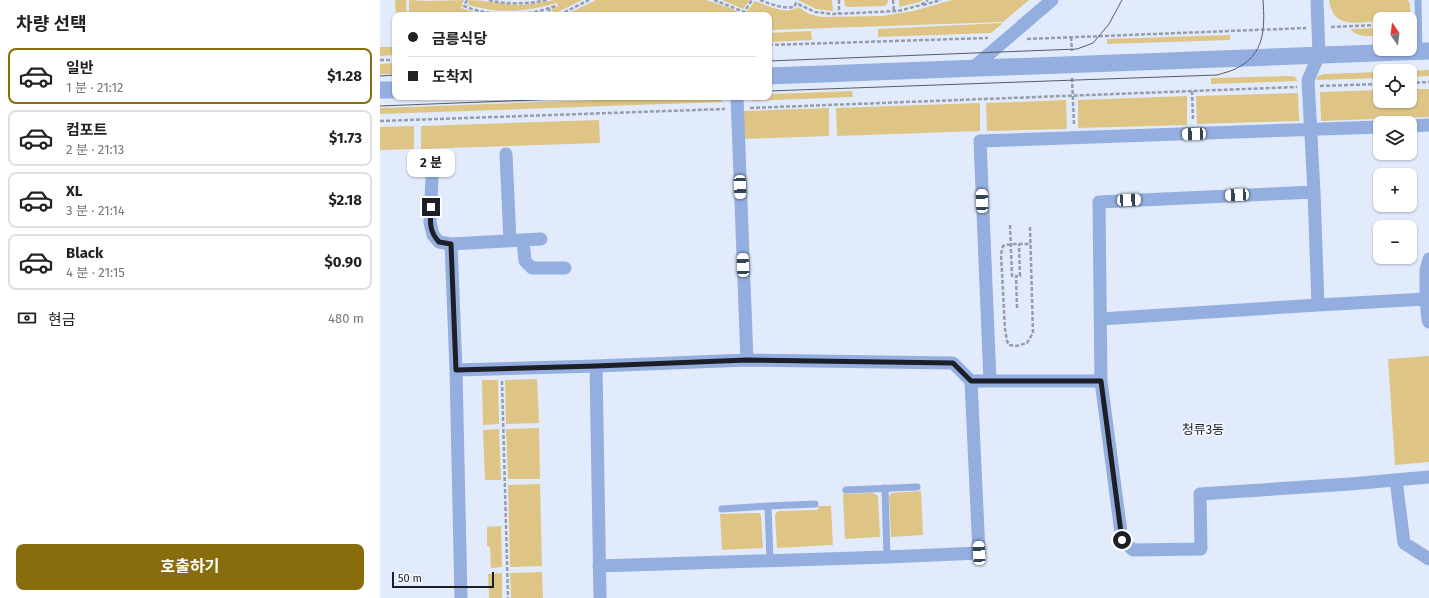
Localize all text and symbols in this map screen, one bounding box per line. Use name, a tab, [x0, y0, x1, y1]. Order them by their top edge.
north arrow	[1373, 12, 1417, 56]
map controls	[1373, 12, 1417, 264]
text: 차량 선택	[16, 13, 87, 35]
text: 금릉식당	[432, 30, 487, 48]
icon: car	[18, 58, 54, 94]
text: 일반	[66, 59, 94, 77]
button: locate	[1373, 64, 1417, 108]
text: $1.28	[327, 67, 362, 85]
text: 도착지	[432, 68, 473, 86]
text: 1 분 · 21:12	[66, 80, 123, 95]
button: layers	[1373, 116, 1417, 160]
icon: car	[18, 120, 54, 156]
text: 컴포트	[66, 121, 107, 139]
car	[1182, 128, 1206, 140]
text: $1.73	[329, 129, 362, 147]
text: 2 분 · 21:13	[66, 142, 124, 157]
callout: 2 분	[407, 149, 455, 177]
text: 2 분	[420, 155, 442, 170]
button: +	[1373, 168, 1417, 212]
car	[734, 175, 746, 199]
icon: car	[18, 182, 54, 218]
text: XL	[66, 182, 82, 200]
car	[1225, 188, 1249, 202]
car	[976, 189, 988, 213]
text: $2.18	[328, 191, 362, 209]
car	[1117, 193, 1141, 207]
route end	[422, 198, 440, 216]
text: 3 분 · 21:14	[66, 203, 125, 218]
button: −	[1373, 220, 1417, 264]
icon: car	[18, 244, 54, 280]
text: Black	[66, 244, 103, 262]
text: $0.90	[325, 253, 362, 271]
car	[737, 253, 749, 277]
text: 4 분 · 21:15	[66, 265, 125, 280]
icon: cash	[16, 307, 38, 329]
text: 현금	[48, 311, 76, 329]
text: 480 m	[328, 311, 364, 326]
district label: 청류3동	[1182, 422, 1224, 437]
route start	[1113, 531, 1131, 549]
car	[972, 541, 986, 565]
button: 호출하기	[16, 544, 364, 590]
scale bar	[392, 570, 494, 589]
text: 50 m	[398, 572, 422, 585]

